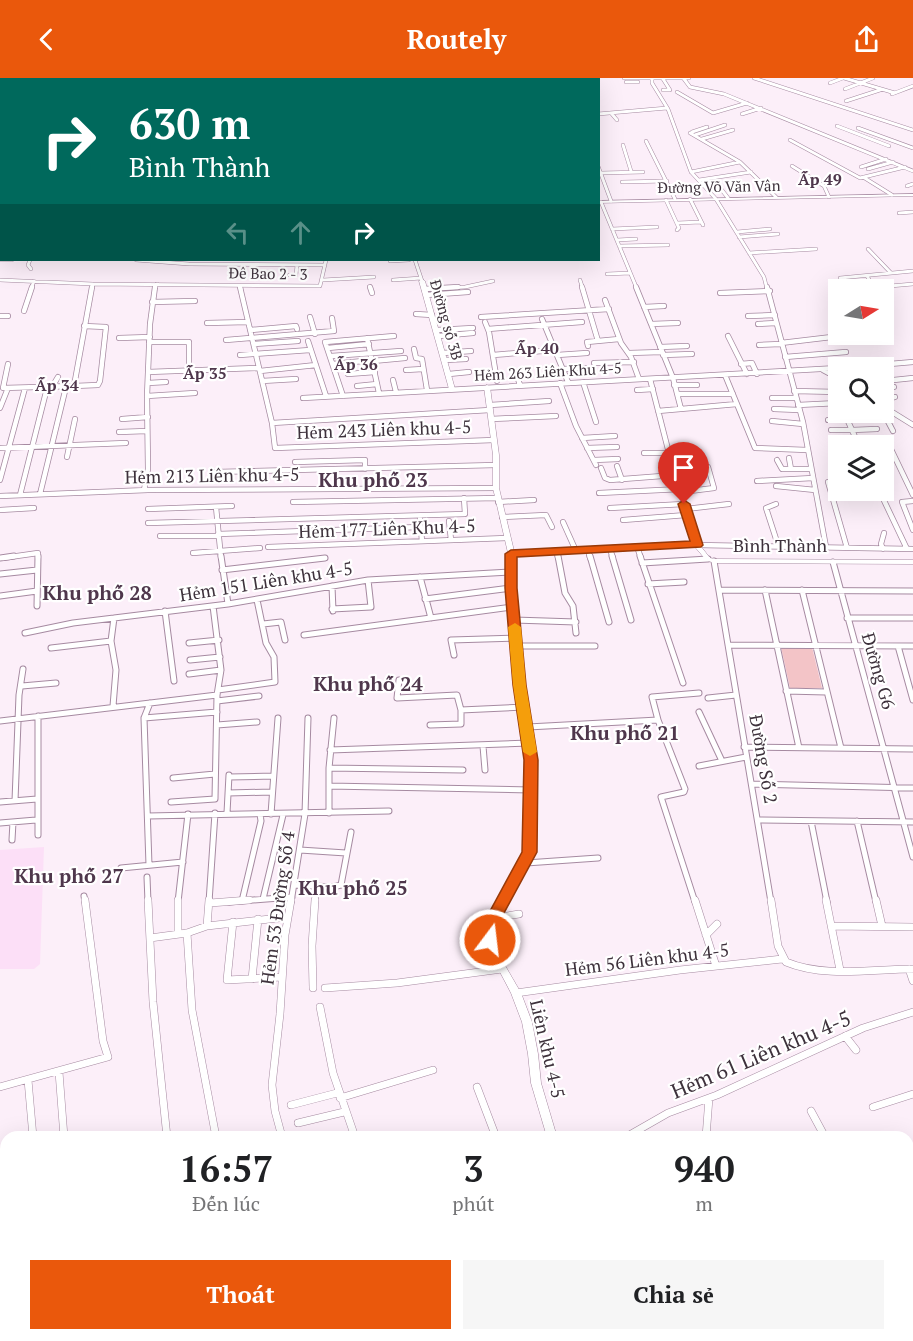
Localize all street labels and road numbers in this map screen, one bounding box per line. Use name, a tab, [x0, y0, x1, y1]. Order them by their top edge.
street label: Đường Võ Văn Vân	[657, 175, 781, 197]
street label: Đê Bao 2 - 3	[228, 262, 308, 284]
street label: Đường số 3B	[426, 277, 468, 362]
street label: Hẻm 263 Liên Khu 4-5	[474, 357, 622, 385]
street label: Hẻm 243 Liên khu 4-5	[296, 414, 472, 444]
street label: Hẻm 213 Liên khu 4-5	[124, 461, 300, 489]
street label: Hẻm 177 Liên Khu 4-5	[298, 513, 476, 543]
street label: Bình Thành	[733, 533, 828, 557]
street label: Hẻm 151 Liên khu 4-5	[178, 555, 354, 607]
street label: Đường G6	[857, 630, 901, 712]
street label: Đường Số 2	[744, 712, 784, 805]
street label: Hẻm 53 Đường Số 4	[254, 829, 300, 986]
street label: Hẻm 56 Liên khu 4-5	[563, 937, 730, 981]
street label: Liên khu 4-5	[525, 997, 571, 1101]
street label: Hẻm 61 Liên khu 4-5	[666, 1003, 855, 1105]

